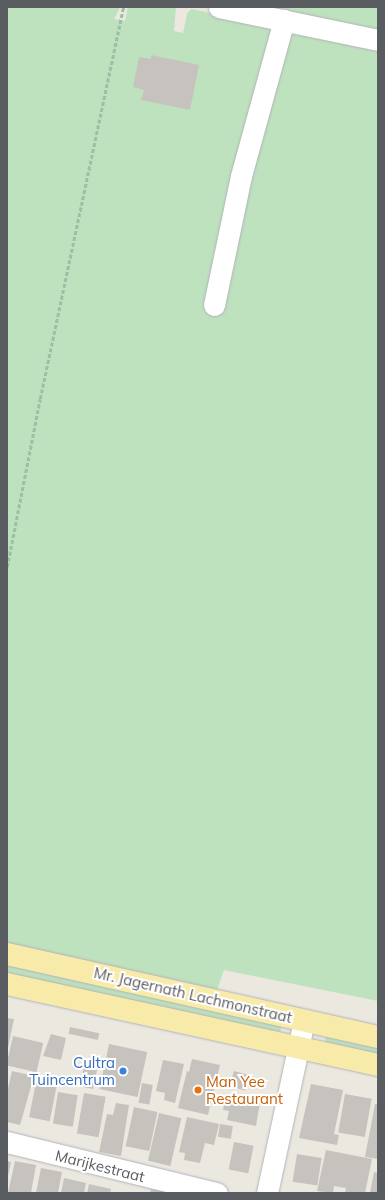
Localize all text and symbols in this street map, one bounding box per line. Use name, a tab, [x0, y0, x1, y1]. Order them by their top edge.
street label: Mr. Jagernath Lachmonstraat	[92, 963, 294, 1027]
place label: Cultra Tuincentrum	[29, 1053, 115, 1088]
marker: Cultra Tuincentrum	[118, 1066, 128, 1076]
place label: Man Yee Restaurant	[206, 1072, 283, 1107]
marker: Man Yee Restaurant	[193, 1085, 203, 1095]
street label: Marijkestraat	[53, 1146, 147, 1186]

